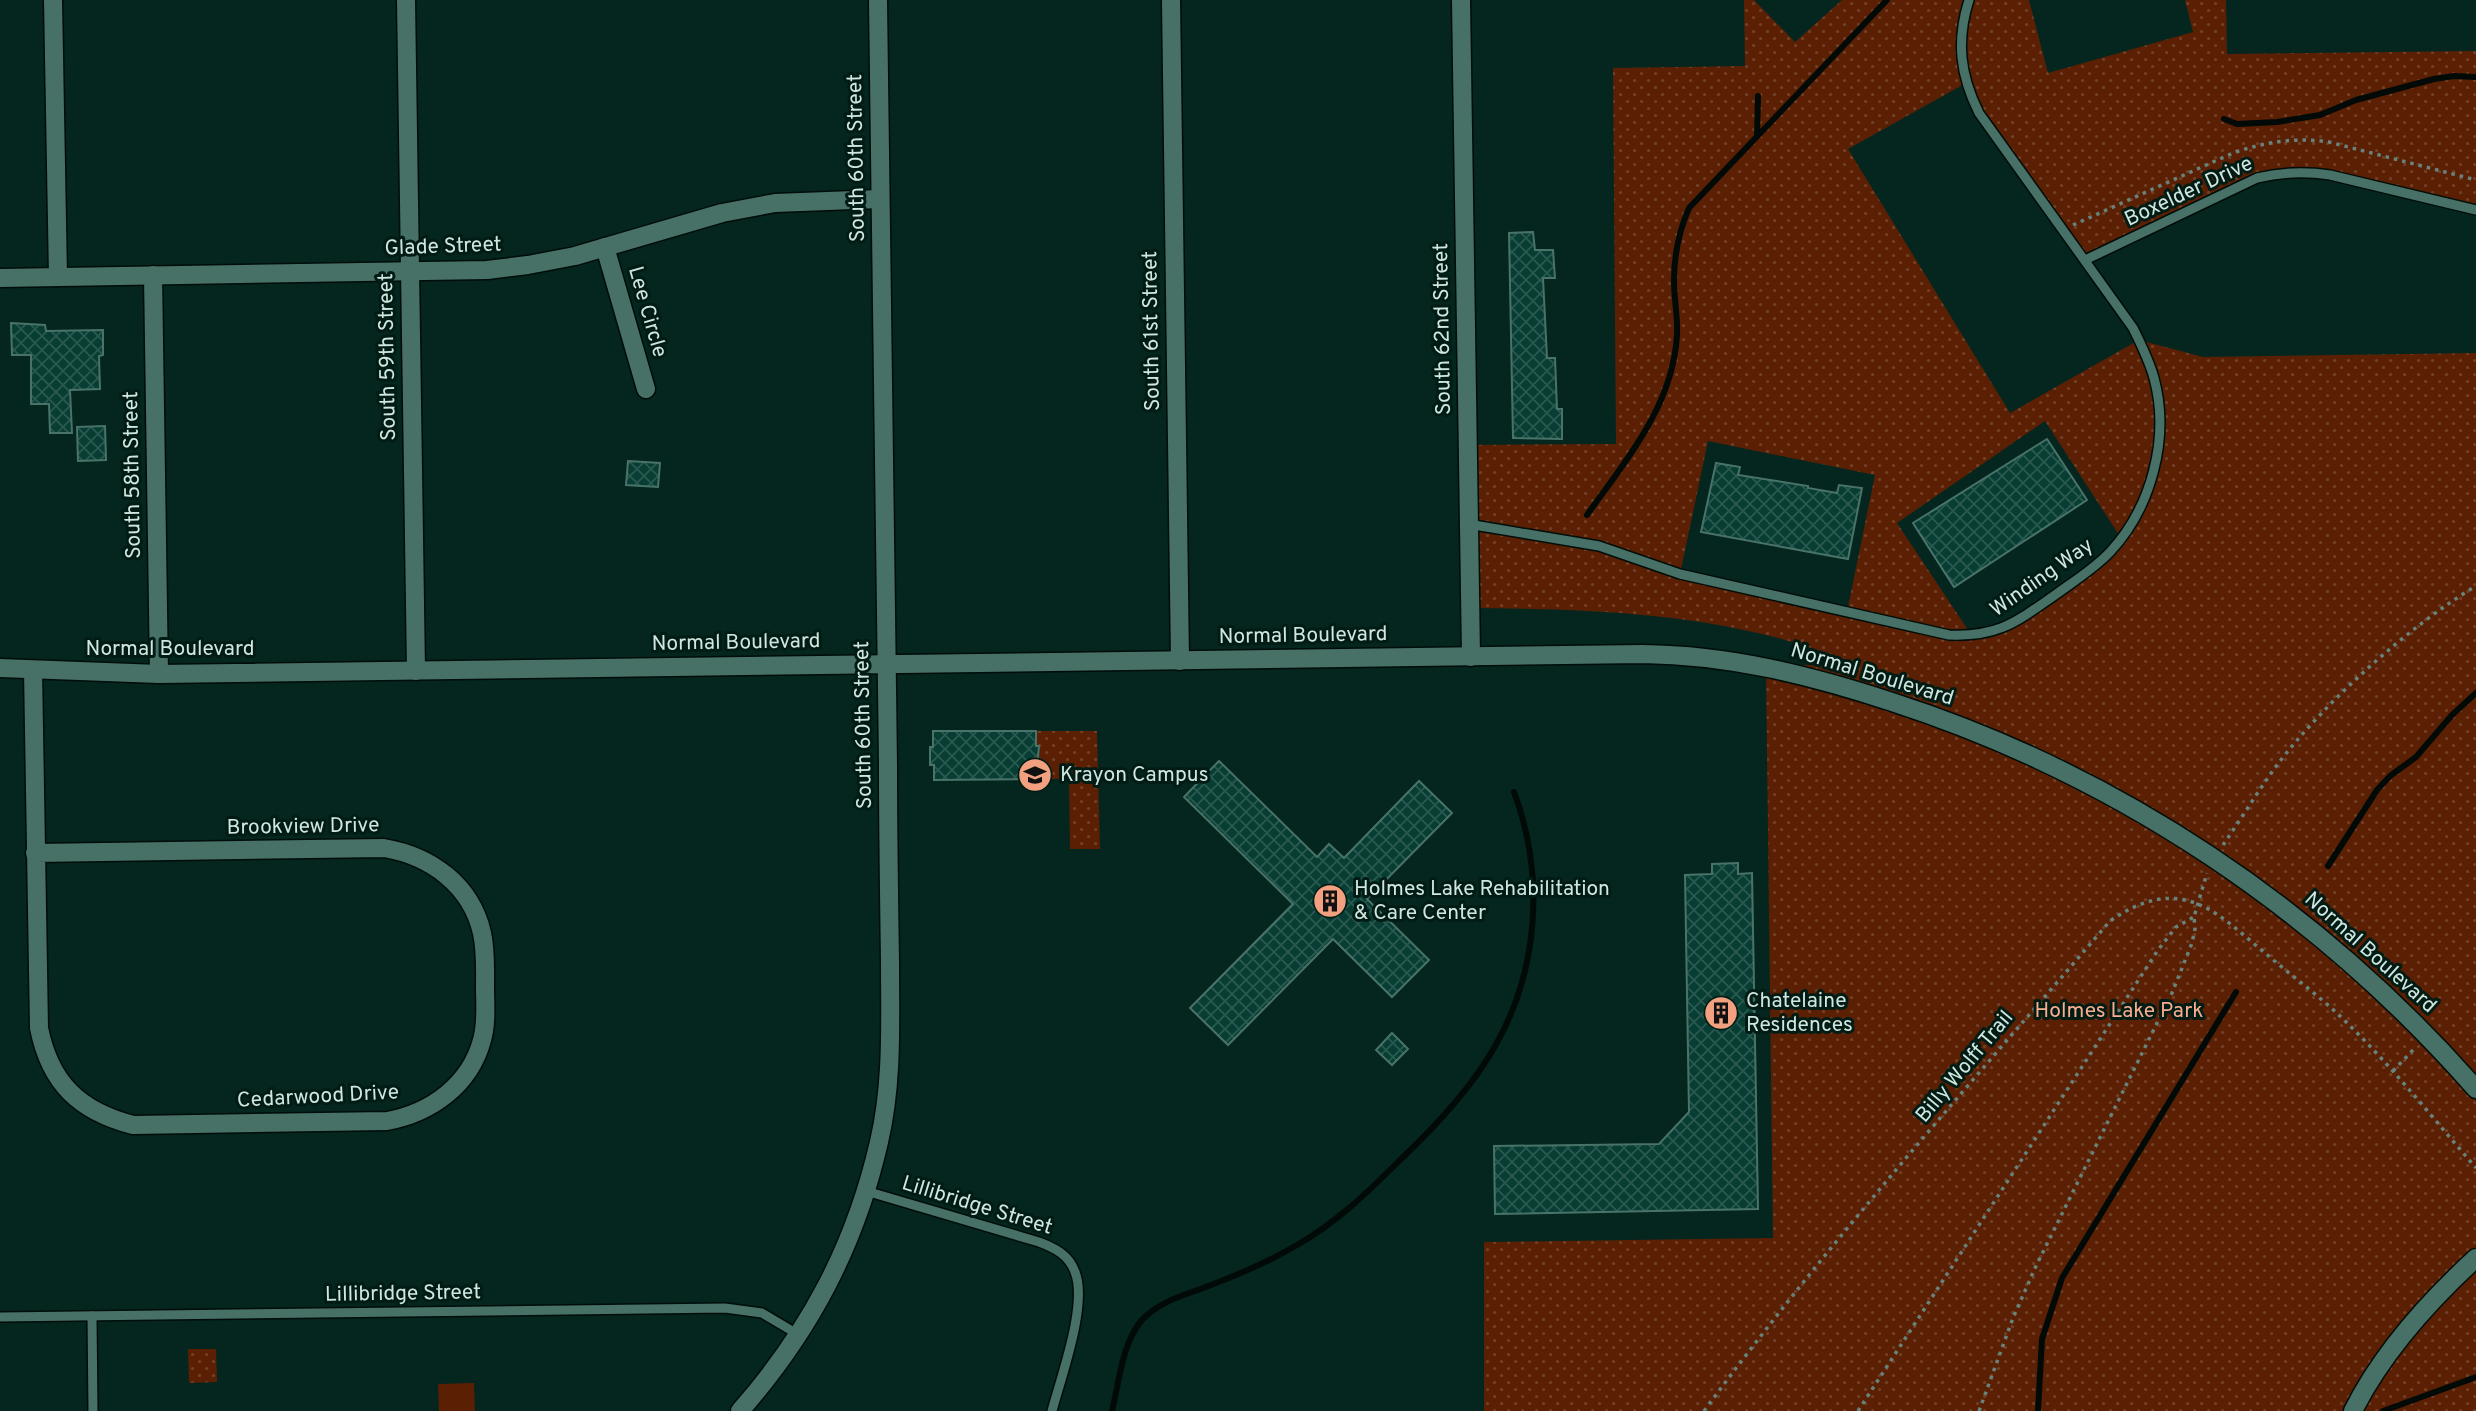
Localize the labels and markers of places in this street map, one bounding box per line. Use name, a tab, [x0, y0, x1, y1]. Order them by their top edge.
school or university icon: Krayon Campus	[1016, 756, 1054, 794]
place label: Krayon Campus	[1060, 762, 1209, 789]
place label: Holmes Lake Rehabilitation & Care Center	[1354, 876, 1610, 927]
building icon: Holmes Lake Rehabilitation & Care Center	[1311, 882, 1349, 920]
place label: Chatelaine Residences	[1746, 988, 1853, 1039]
building icon: Chatelaine Residences	[1702, 994, 1740, 1032]

